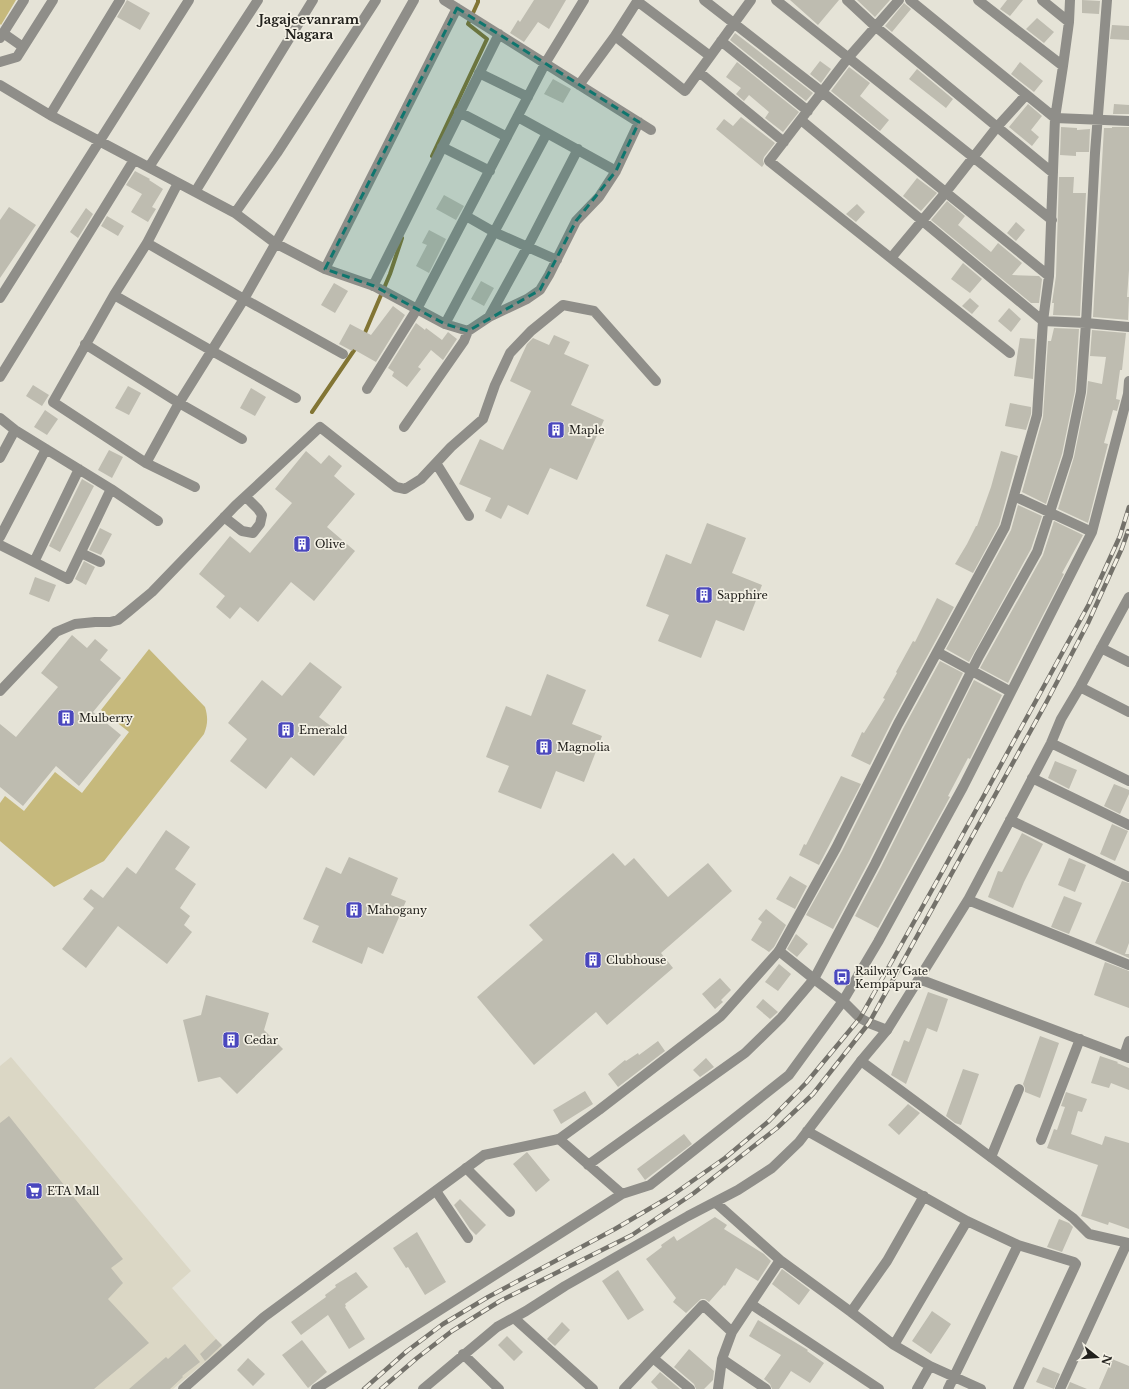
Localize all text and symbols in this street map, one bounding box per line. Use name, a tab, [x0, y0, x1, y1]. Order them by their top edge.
district label: Jagajeevanram Nagara	[256, 11, 360, 43]
building icon: Maple	[546, 420, 566, 440]
place label: Maple	[569, 423, 604, 437]
building icon: Olive	[292, 534, 312, 554]
place label: Olive	[315, 537, 345, 551]
building icon: Sapphire	[694, 585, 714, 605]
place label: Sapphire	[717, 588, 768, 602]
building icon: Mulberry	[56, 708, 76, 728]
place label: Mulberry	[79, 711, 133, 725]
building icon: Emerald	[276, 720, 296, 740]
place label: Emerald	[299, 723, 348, 737]
building icon: Magnolia	[534, 737, 554, 757]
place label: Magnolia	[557, 740, 611, 754]
building icon: Mahogany	[344, 900, 364, 920]
place label: Mahogany	[367, 903, 427, 917]
building icon: Clubhouse	[583, 950, 603, 970]
place label: Clubhouse	[606, 953, 666, 967]
place label: Railway Gate Kempapura	[855, 964, 928, 991]
bus stop icon: Railway Gate Kempapura	[832, 967, 852, 987]
building icon: Cedar	[221, 1030, 241, 1050]
place label: Cedar	[244, 1033, 279, 1047]
supermarket icon: ETA Mall	[24, 1181, 44, 1201]
place label: ETA Mall	[47, 1184, 100, 1198]
north arrow	[1077, 1337, 1117, 1377]
text: N	[1098, 1353, 1115, 1368]

